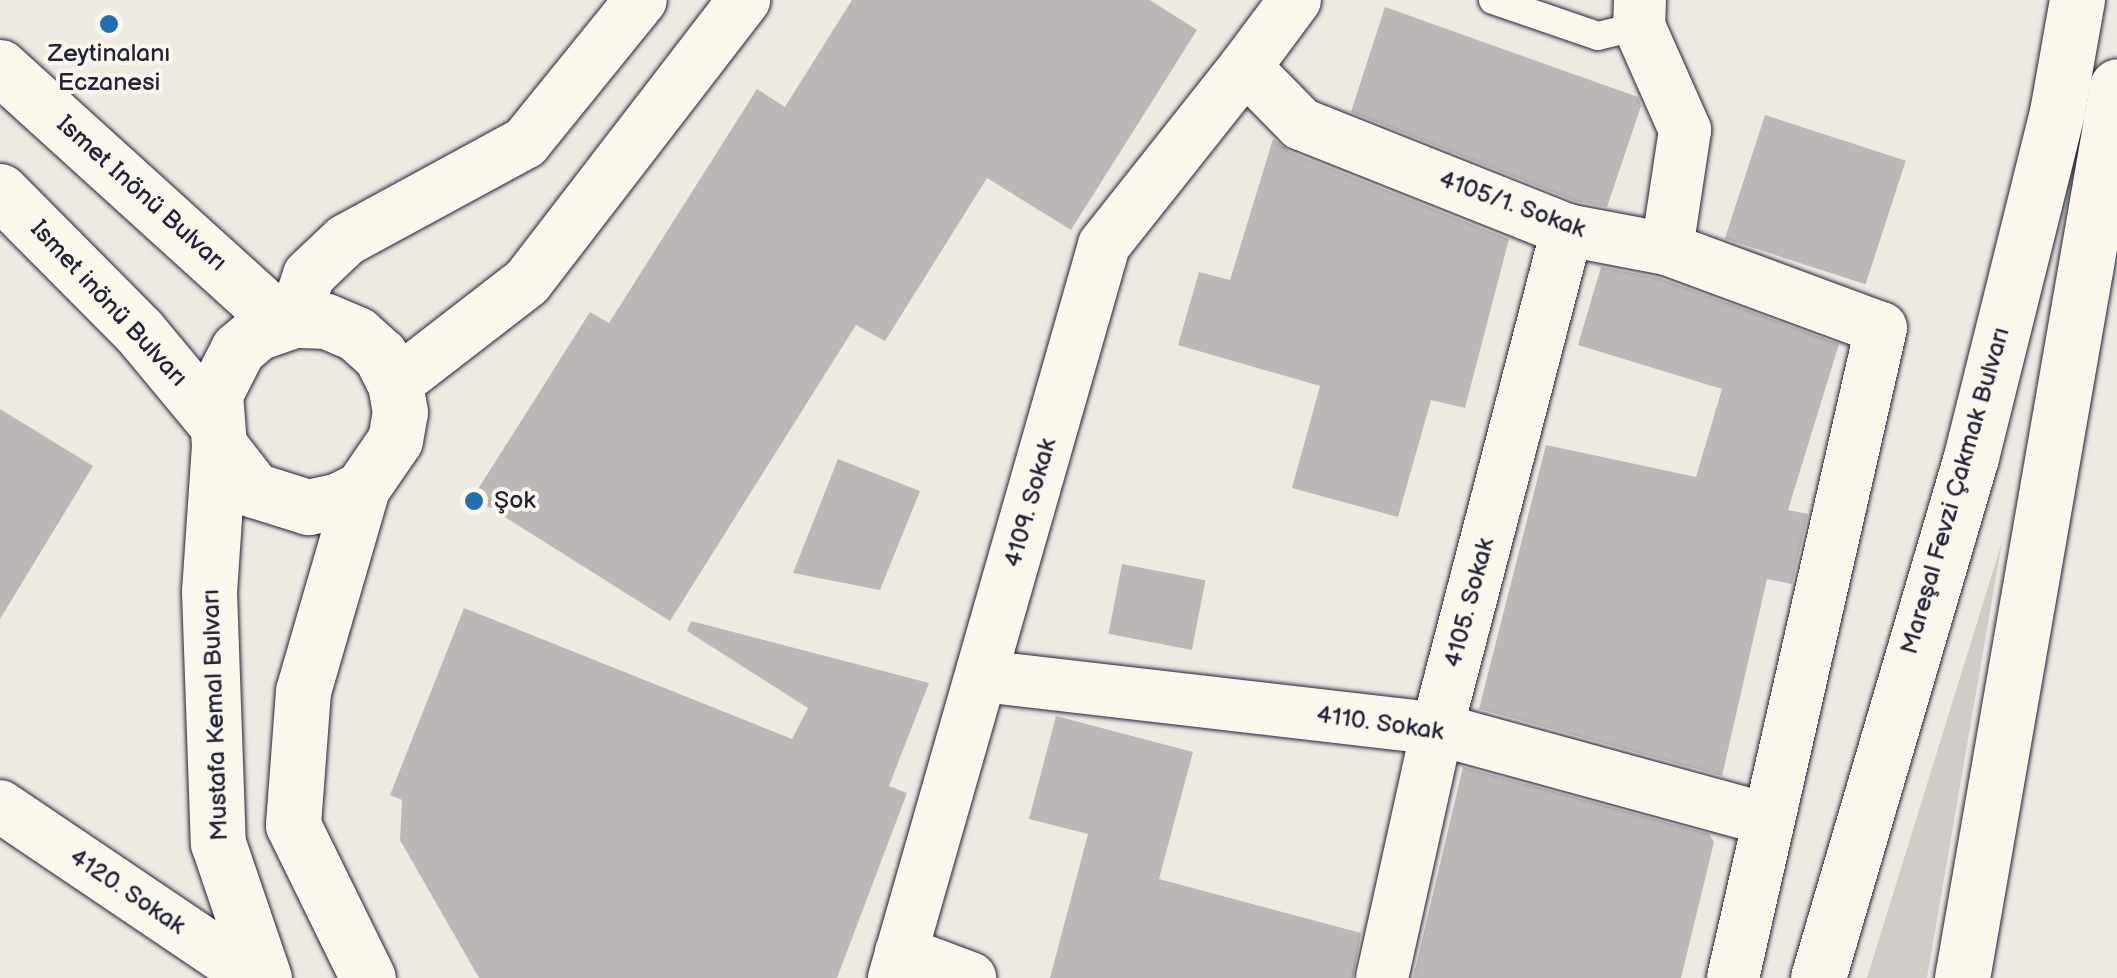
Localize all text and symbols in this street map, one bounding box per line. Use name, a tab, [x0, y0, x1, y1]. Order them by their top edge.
marker: Zeytinalanı Eczanesi	[98, 13, 120, 35]
place label: Zeytinalanı Eczanesi	[48, 40, 170, 99]
street label: Ismet Inönü Bulvarı	[50, 110, 232, 278]
street label: 4105/1. Sokak	[1434, 165, 1590, 245]
street label: Ismet inönü Bulvarı	[23, 215, 193, 393]
street label: Mareşal Fevzi Çakmak Bulvarı	[1895, 324, 2017, 658]
street label: 4109. Sokak	[998, 435, 1064, 571]
place label: Şok	[494, 486, 536, 516]
marker: Şok	[463, 490, 485, 512]
street label: 4105. Sokak	[1438, 535, 1502, 671]
street label: Mustafa Kemal Bulvarı	[197, 589, 235, 841]
street label: 4110. Sokak	[1314, 700, 1446, 748]
street label: 4120. Sokak	[63, 842, 191, 942]

